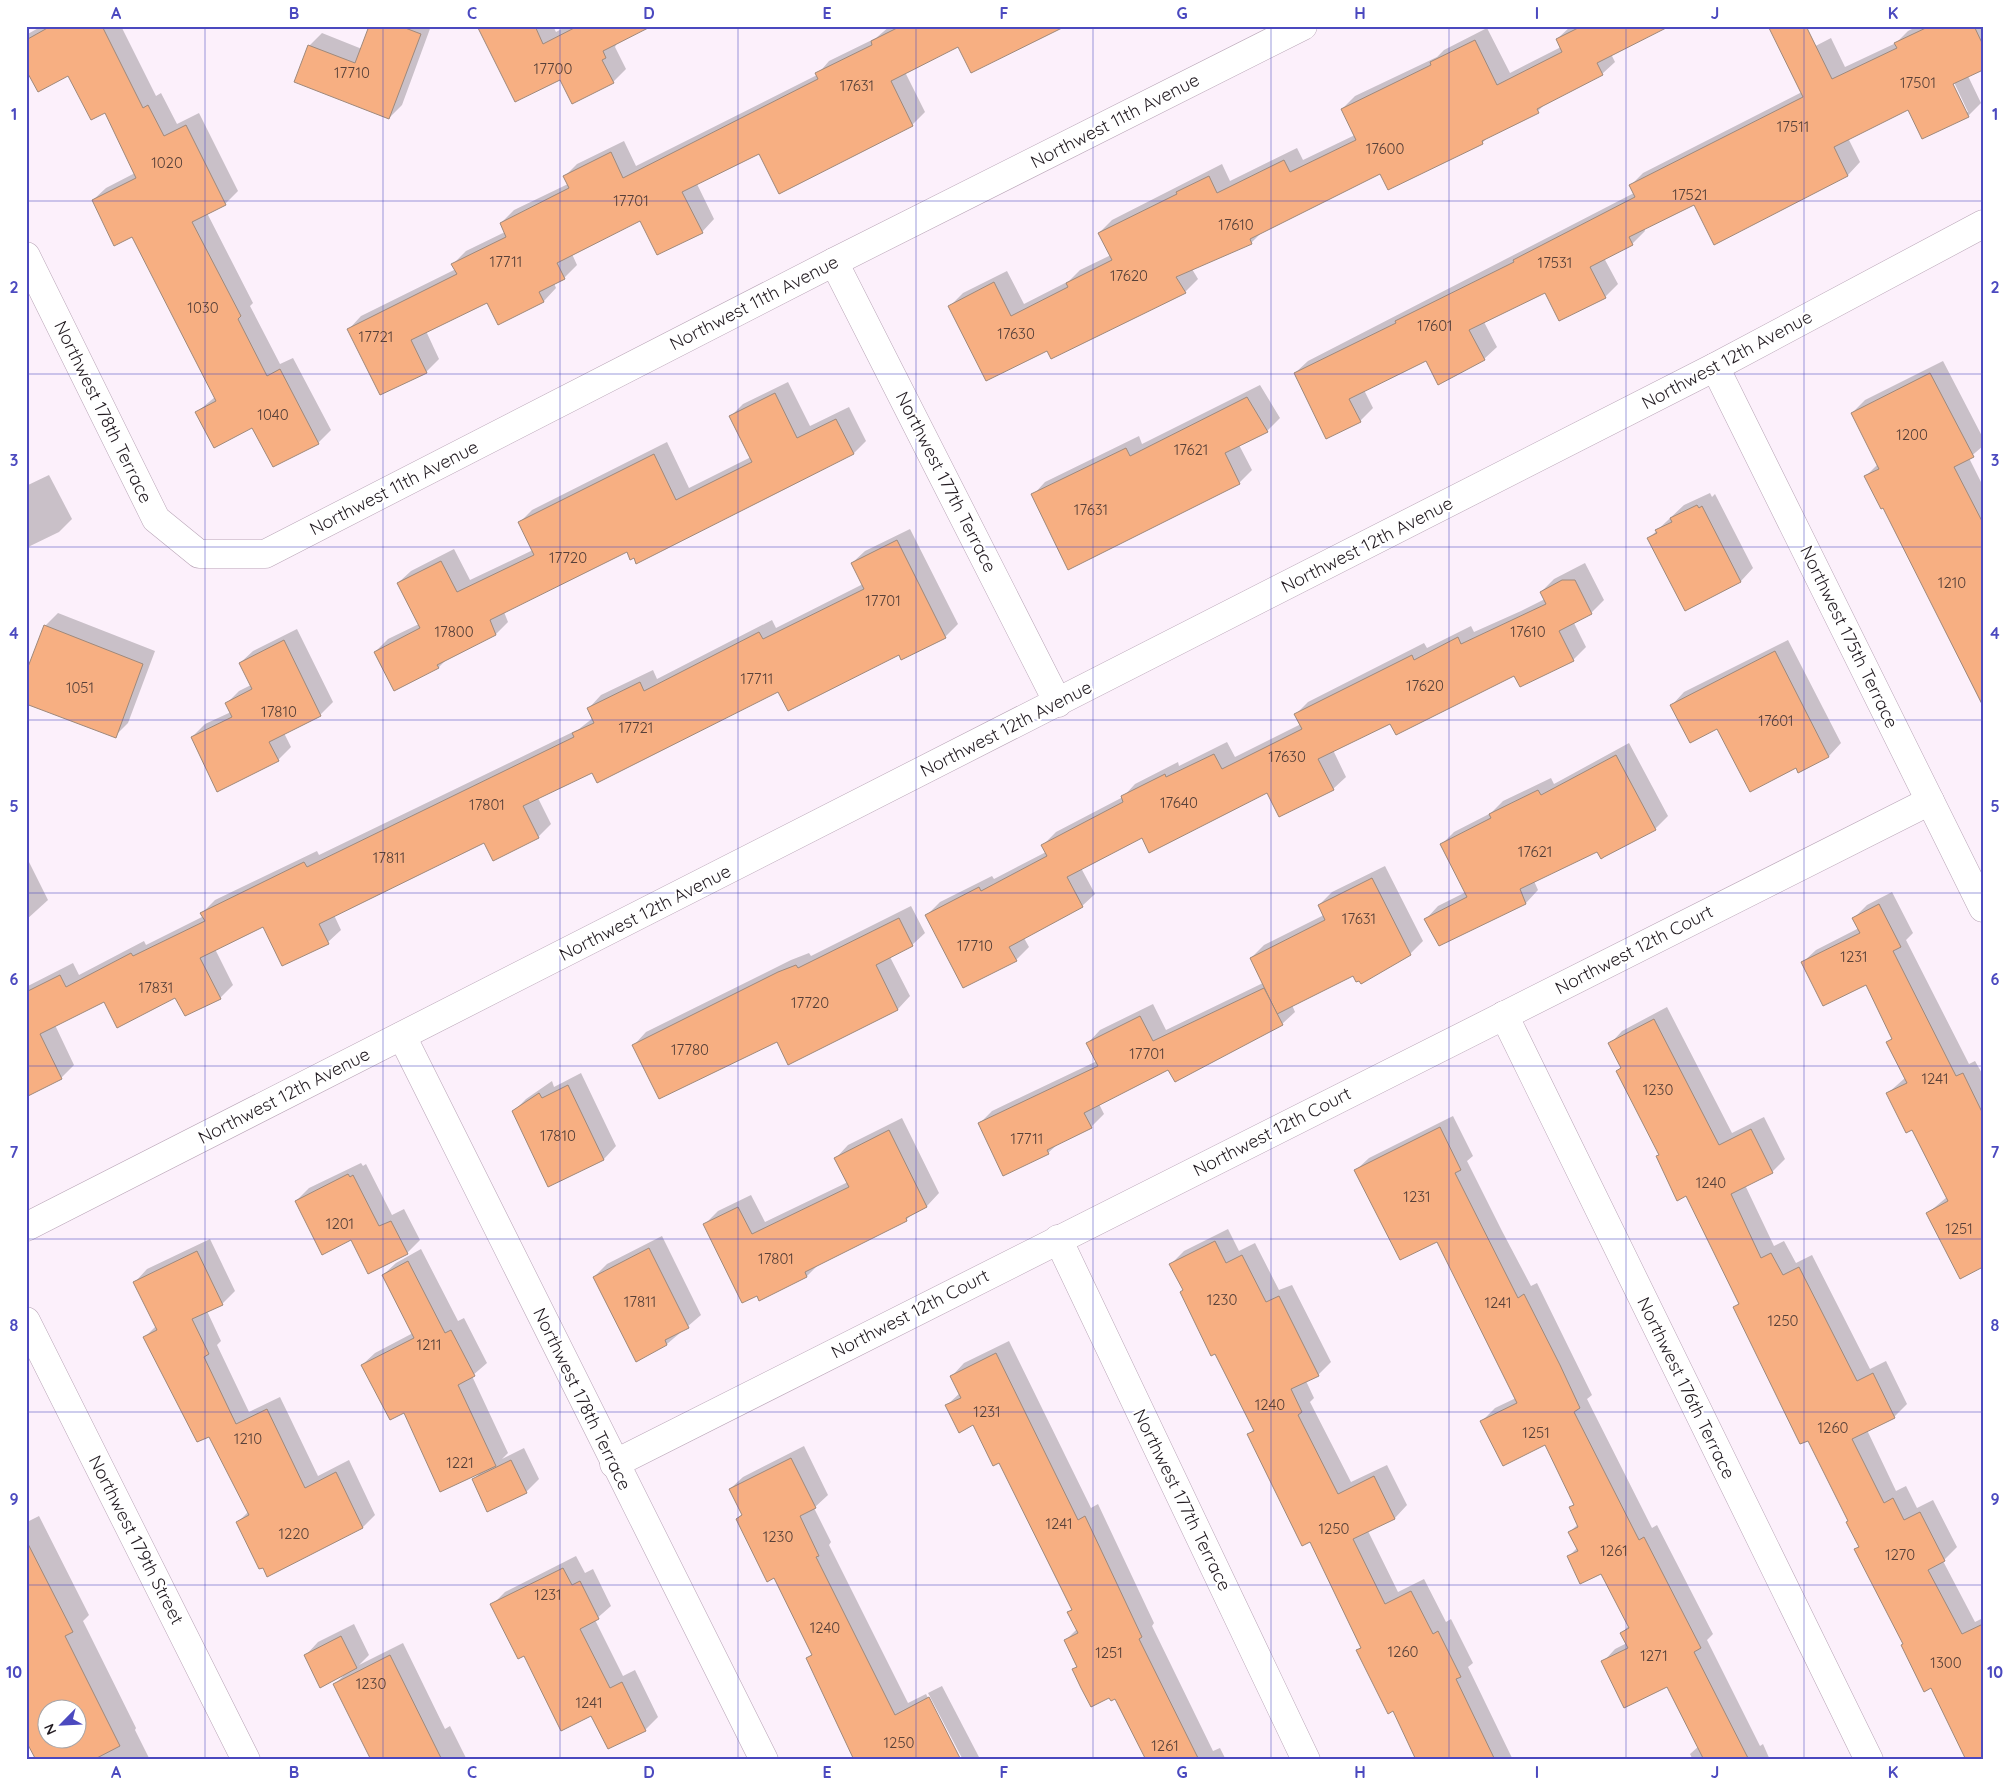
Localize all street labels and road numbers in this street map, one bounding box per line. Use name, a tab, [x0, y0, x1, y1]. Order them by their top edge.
street label: Northwest 11th Avenue	[1026, 68, 1203, 173]
street label: Northwest 11th Avenue	[665, 250, 842, 355]
street label: Northwest 12th Avenue	[1638, 305, 1816, 414]
street label: Northwest 178th Terrace	[49, 317, 158, 507]
street label: Northwest 177th Terrace	[891, 388, 1002, 576]
street label: Northwest 11th Avenue	[305, 435, 482, 540]
street label: Northwest 12th Avenue	[1277, 491, 1457, 598]
street label: Northwest 175th Terrace	[1795, 542, 1904, 732]
street label: Northwest 12th Avenue	[916, 675, 1096, 782]
street label: Northwest 12th Avenue	[555, 859, 735, 966]
street label: Northwest 12th Court	[1551, 900, 1717, 999]
street label: Northwest 12th Avenue	[194, 1042, 374, 1149]
street label: Northwest 12th Court	[1189, 1082, 1355, 1181]
street label: Northwest 12th Court	[827, 1264, 993, 1363]
street label: Northwest 176th Terrace	[1632, 1293, 1741, 1483]
street label: Northwest 178th Terrace	[528, 1304, 637, 1494]
street label: Northwest 177th Terrace	[1128, 1405, 1237, 1595]
street label: Northwest 179th Street	[84, 1451, 189, 1628]

